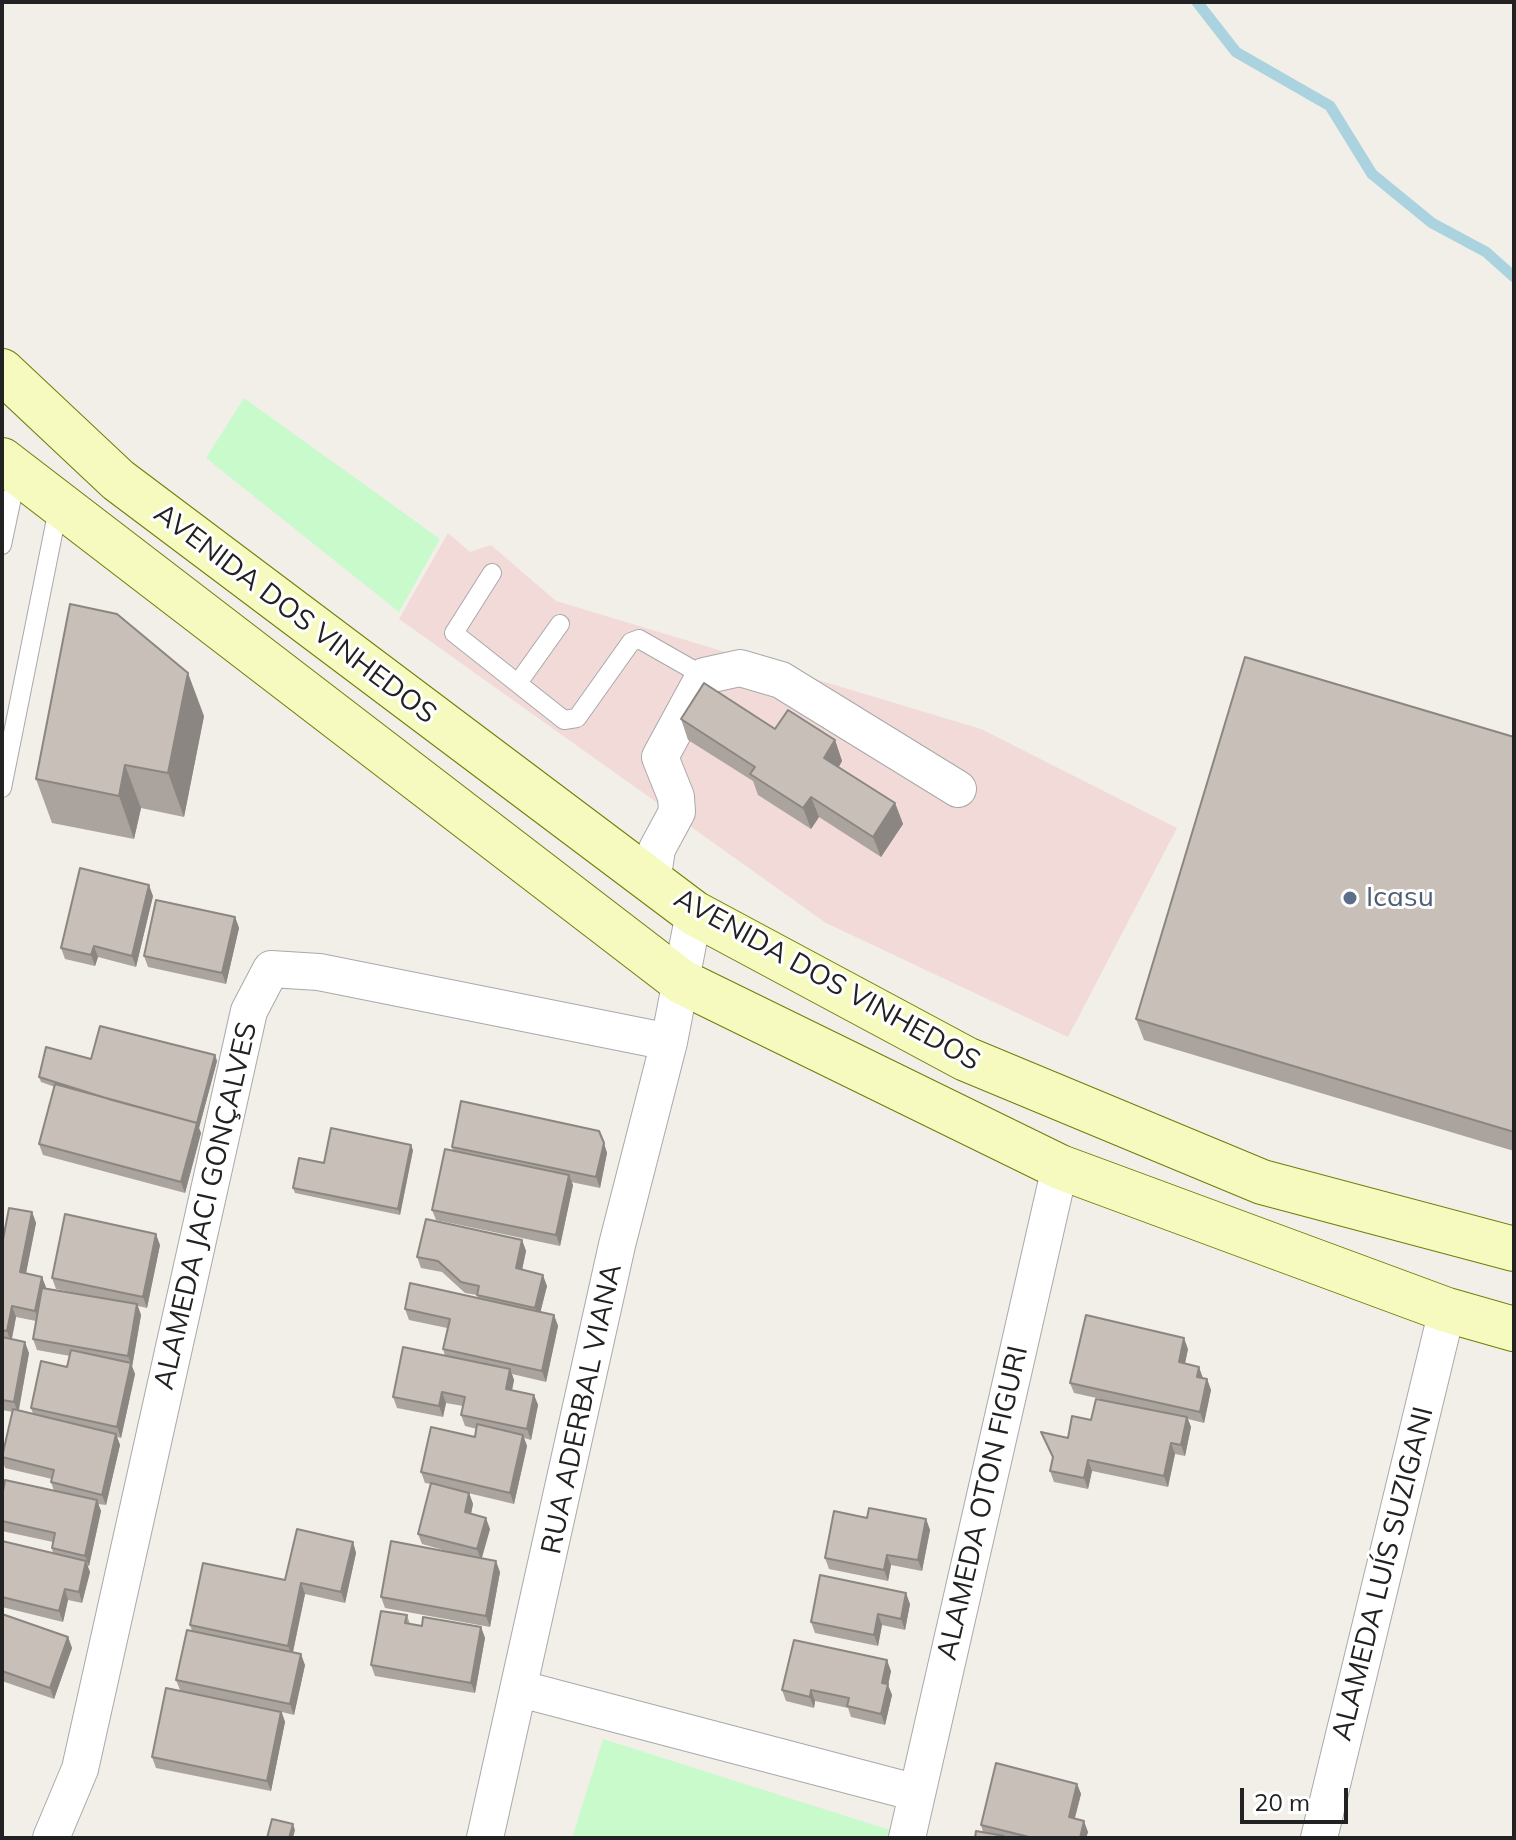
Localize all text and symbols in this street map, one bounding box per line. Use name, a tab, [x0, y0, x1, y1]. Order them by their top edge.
street label: AVENIDA DOS VINHEDOS	[147, 497, 443, 731]
place label: Icasu	[1366, 881, 1434, 915]
street label: AVENIDA DOS VINHEDOS	[668, 882, 986, 1078]
marker: Icasu	[1341, 889, 1359, 907]
street label: ALAMEDA JACI GONÇALVES	[147, 1019, 265, 1393]
street label: RUA ADERBAL VIANA	[535, 1261, 629, 1557]
street label: ALAMEDA OTON FIGURI	[931, 1343, 1035, 1663]
street label: ALAMEDA LUÍS SUZIGANI	[1325, 1404, 1441, 1744]
scale bar	[1244, 1772, 1352, 1822]
text: 20 m	[1254, 1787, 1310, 1817]

